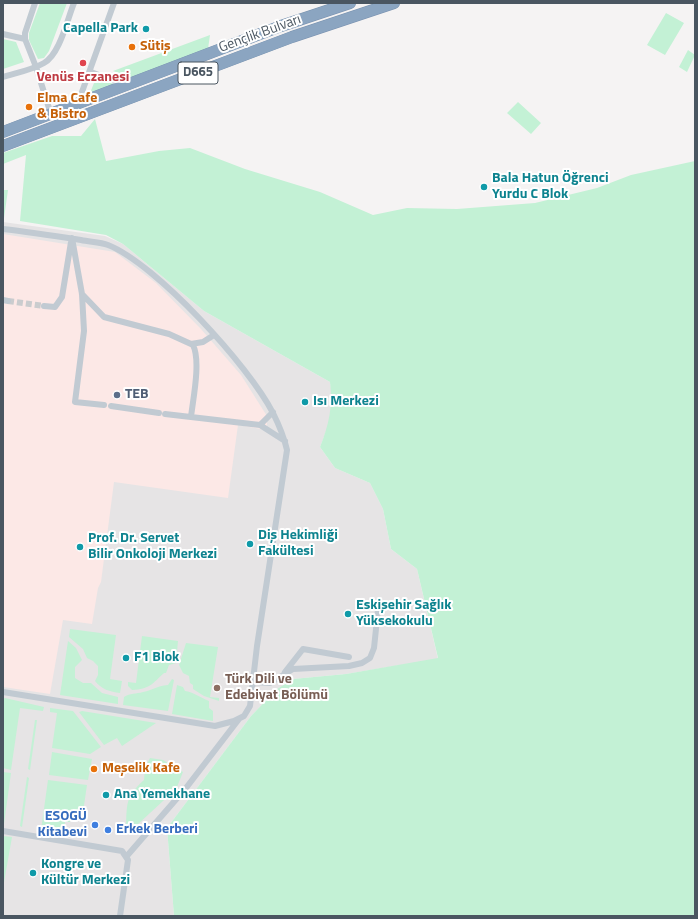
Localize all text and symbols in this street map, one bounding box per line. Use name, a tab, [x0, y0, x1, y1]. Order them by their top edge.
street label: Gençlik Bulvarı	[217, 11, 303, 57]
place label: Capella Park	[63, 21, 138, 37]
marker: Capella Park	[141, 24, 151, 34]
place label: Sütiş	[140, 39, 171, 55]
marker: Sütiş	[127, 42, 137, 52]
marker: Venüs Eczanesi	[78, 58, 88, 68]
road number: D665	[178, 62, 218, 84]
place label: Venüs Eczanesi	[37, 70, 129, 86]
place label: Elma Cafe & Bistro	[37, 91, 97, 124]
marker: Elma Cafe & Bistro	[24, 102, 34, 112]
place label: Bala Hatun Öğrenci Yurdu C Blok	[492, 171, 609, 204]
marker: Bala Hatun Öğrenci Yurdu C Blok	[479, 182, 489, 192]
place label: TEB	[125, 387, 149, 403]
marker: TEB	[112, 390, 122, 400]
place label: Isı Merkezi	[313, 394, 379, 410]
marker: Isı Merkezi	[300, 397, 310, 407]
place label: Diş Hekimliği Fakültesi	[258, 528, 338, 560]
place label: Prof. Dr. Servet Bilir Onkoloji Merkezi	[88, 531, 217, 564]
marker: Diş Hekimliği Fakültesi	[245, 539, 255, 549]
marker: Prof. Dr. Servet Bilir Onkoloji Merkezi	[75, 542, 85, 552]
place label: Eskişehir Sağlık Yüksekokulu	[356, 598, 451, 630]
marker: Eskişehir Sağlık Yüksekokulu	[343, 609, 353, 619]
place label: F1 Blok	[134, 650, 179, 666]
marker: F1 Blok	[121, 653, 131, 663]
place label: Türk Dili ve Edebiyat Bölümü	[225, 672, 328, 704]
marker: Türk Dili ve Edebiyat Bölümü	[212, 683, 222, 693]
place label: Meşelik Kafe	[102, 761, 180, 777]
marker: Meşelik Kafe	[89, 764, 99, 774]
place label: Ana Yemekhane	[114, 787, 210, 803]
marker: Ana Yemekhane	[101, 790, 111, 800]
place label: ESOGÜ Kitabevi	[38, 809, 87, 842]
marker: ESOGÜ Kitabevi	[90, 820, 100, 830]
place label: Erkek Berberi	[116, 822, 198, 838]
marker: Erkek Berberi	[103, 825, 113, 835]
place label: Kongre ve Kültür Merkezi	[41, 857, 130, 890]
marker: Kongre ve Kültür Merkezi	[28, 868, 38, 878]

